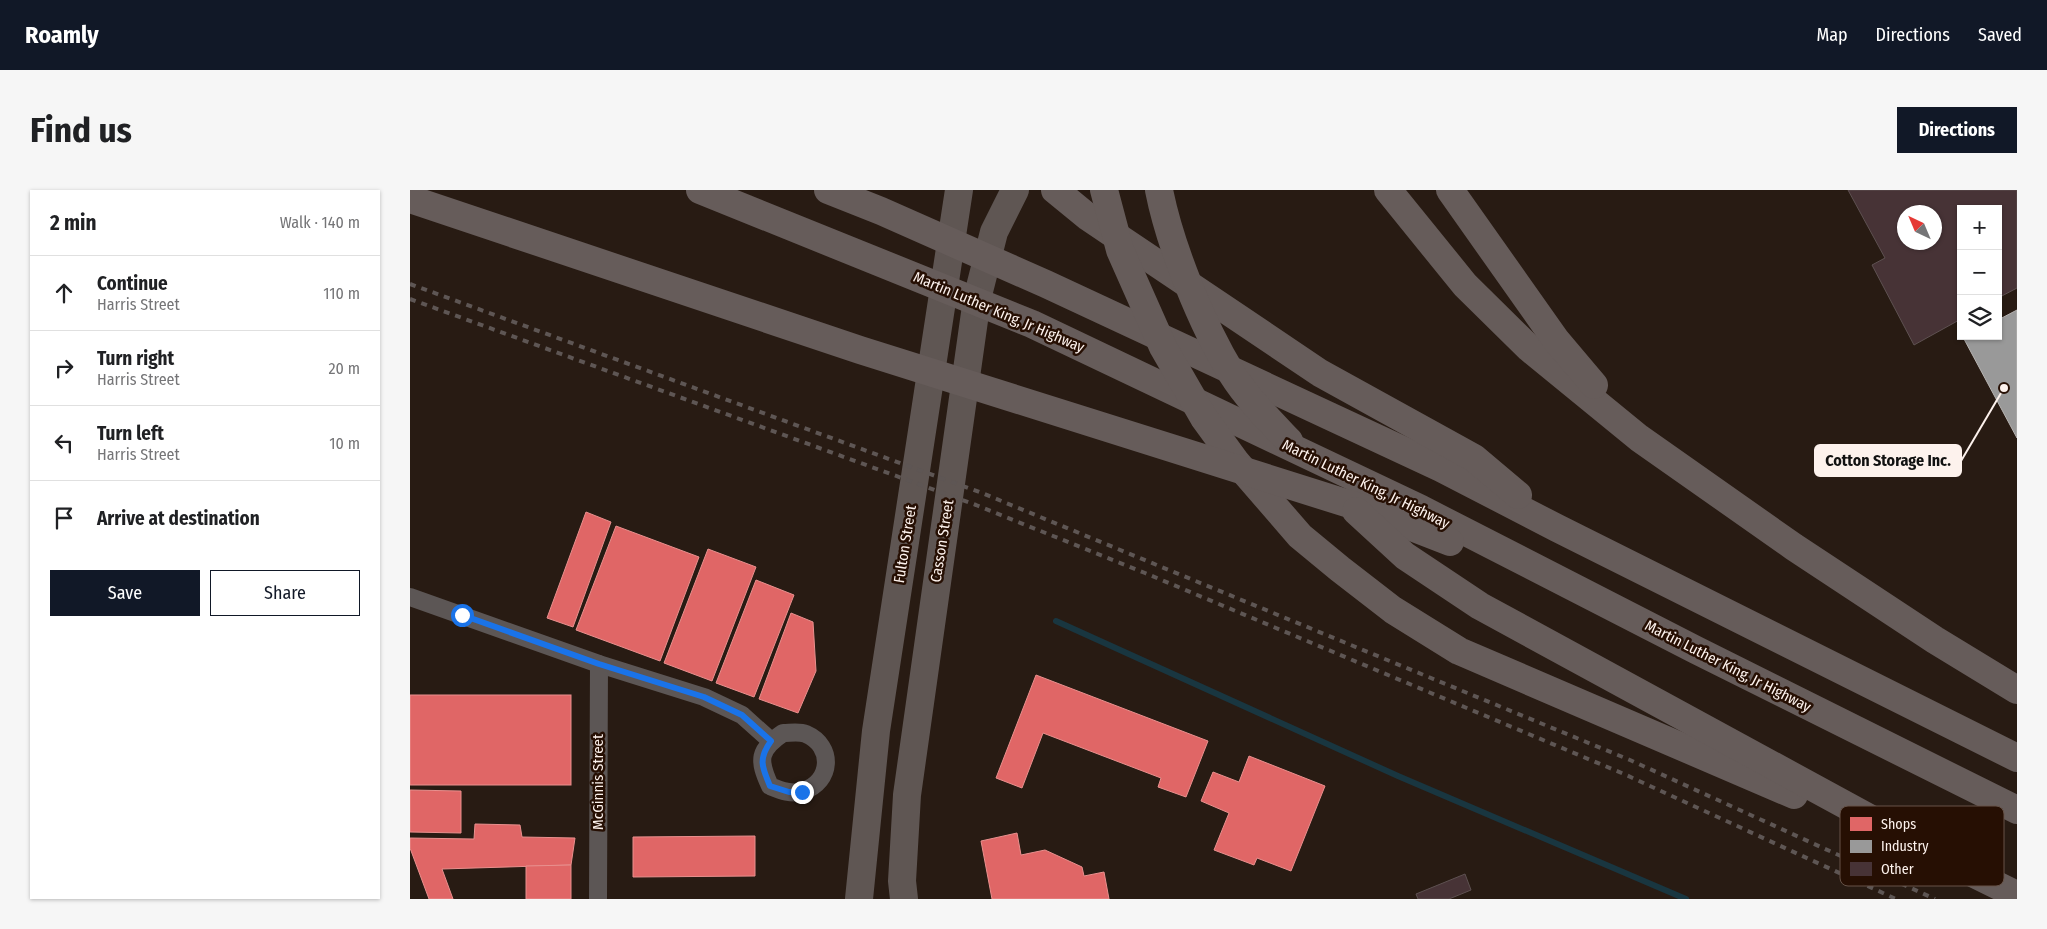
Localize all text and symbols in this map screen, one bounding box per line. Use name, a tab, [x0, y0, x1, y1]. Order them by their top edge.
text: Roamly	[25, 21, 99, 49]
text: Map	[1816, 24, 1848, 46]
text: Directions	[1876, 24, 1950, 46]
text: Saved	[1978, 24, 2022, 46]
button: Directions	[1897, 107, 2017, 153]
text: Find us	[30, 109, 132, 151]
north arrow	[1897, 205, 1942, 250]
map controls	[1957, 205, 2002, 340]
button: +	[1957, 205, 2002, 250]
text: 2 min	[50, 210, 97, 236]
text: Walk · 140 m	[280, 213, 360, 232]
button: −	[1957, 250, 2002, 295]
street label: Martin Luther King, Jr Highway	[911, 268, 1088, 356]
text: Continue	[97, 272, 168, 295]
icon: ahead	[50, 279, 78, 307]
text: 110 m	[323, 284, 360, 303]
text: Harris Street	[97, 295, 180, 314]
button: layers	[1957, 295, 2002, 340]
text: Turn right	[97, 347, 174, 370]
icon: right	[50, 354, 78, 382]
text: 20 m	[329, 359, 360, 378]
text: Harris Street	[97, 370, 180, 389]
text: Turn left	[97, 422, 164, 445]
icon: left	[50, 429, 78, 457]
text: 10 m	[329, 434, 360, 453]
street label: Martin Luther King, Jr Highway	[1279, 436, 1453, 533]
text: Harris Street	[97, 445, 180, 464]
callout: Cotton Storage Inc.	[1815, 445, 1961, 476]
text: Cotton Storage Inc.	[1825, 451, 1951, 470]
street label: Casson Street	[927, 498, 957, 584]
icon: arrive	[50, 504, 78, 532]
street label: Fulton Street	[890, 504, 920, 584]
text: Arrive at destination	[97, 507, 260, 530]
button: Save	[50, 570, 200, 616]
button: Share	[210, 570, 360, 616]
route start	[451, 604, 474, 627]
street label: Martin Luther King, Jr Highway	[1642, 616, 1814, 716]
street label: McGinnis Street	[589, 734, 607, 830]
route end	[791, 781, 814, 804]
legend	[1840, 806, 2004, 886]
text: Shops	[1881, 816, 1916, 833]
text: Industry	[1881, 838, 1929, 855]
text: Other	[1881, 861, 1914, 878]

